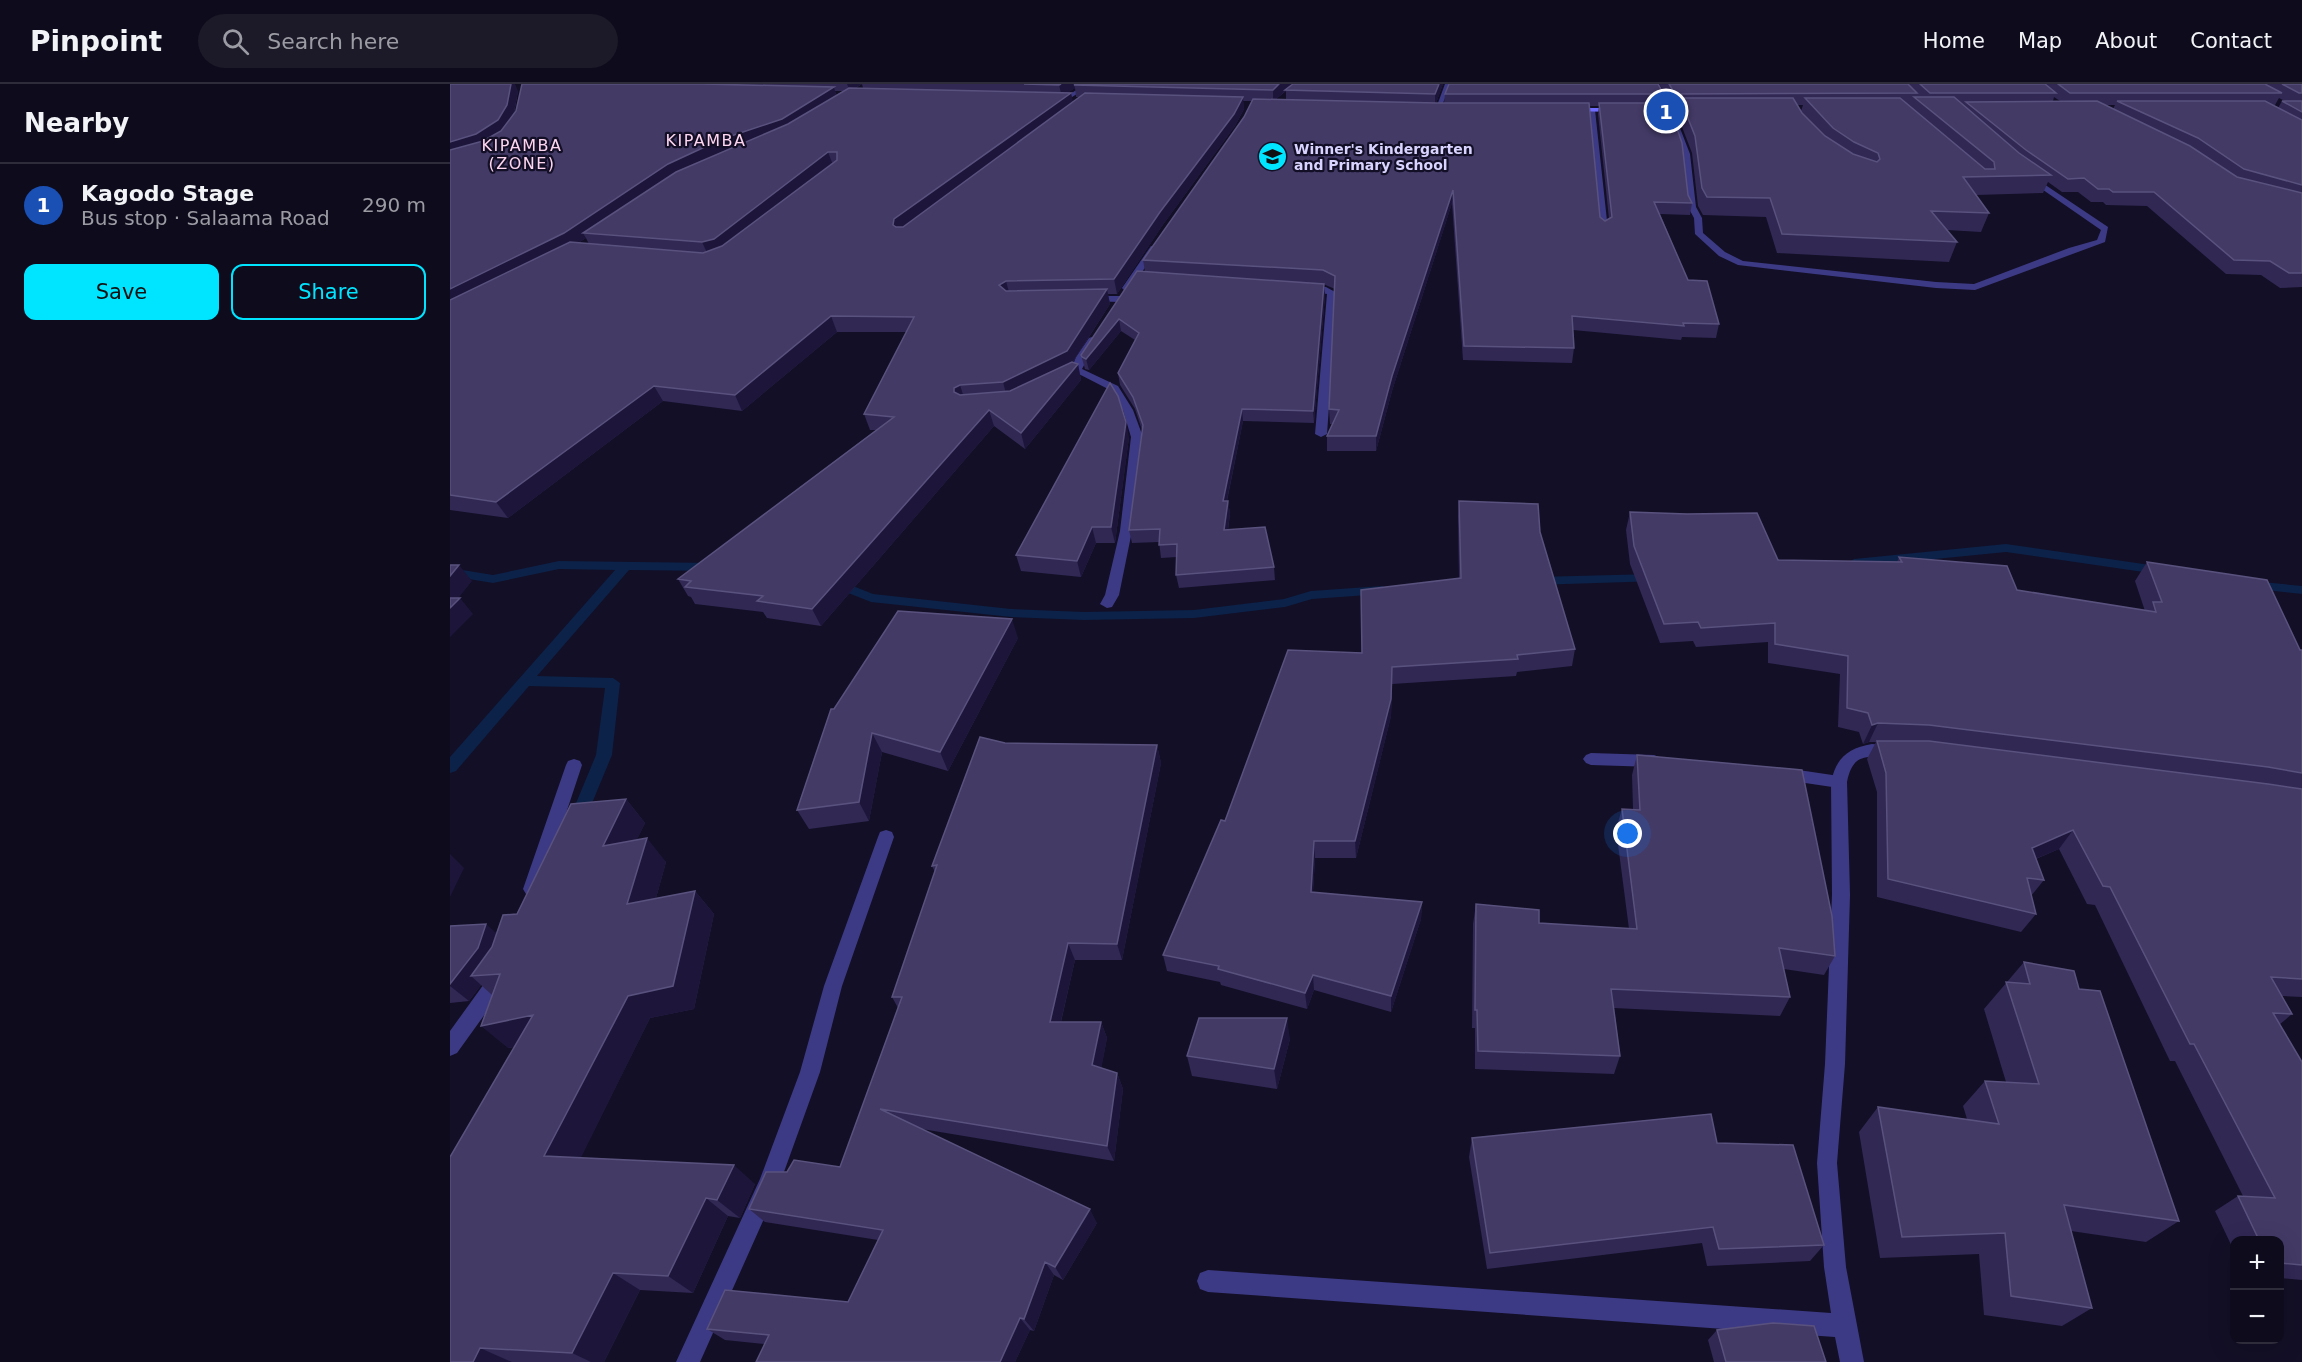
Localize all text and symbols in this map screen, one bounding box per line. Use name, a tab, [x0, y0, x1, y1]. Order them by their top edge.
search box	[198, 14, 618, 68]
text: Pinpoint	[30, 25, 162, 58]
icon: search	[219, 25, 252, 58]
text: Search here	[267, 29, 399, 54]
text: Home	[1923, 29, 1985, 53]
text: Map	[2018, 29, 2062, 53]
text: About	[2095, 29, 2157, 53]
text: Contact	[2190, 29, 2272, 53]
pin: 1	[1646, 88, 1686, 134]
text: Nearby	[24, 108, 129, 138]
district label: KIPAMBA	[665, 131, 747, 150]
district label: KIPAMBA (ZONE)	[481, 136, 563, 173]
school or university icon: Winner's Kindergarten and Primary School	[1257, 141, 1289, 173]
place label: Winner's Kindergarten and Primary School	[1294, 141, 1473, 173]
text: Kagodo Stage	[81, 181, 254, 206]
text: 1	[37, 193, 50, 217]
text: 290 m	[362, 193, 426, 217]
text: Bus stop · Salaama Road	[81, 206, 330, 230]
button: Save	[24, 264, 219, 320]
button: Share	[231, 264, 426, 320]
your location	[1613, 819, 1642, 848]
map controls	[2230, 1236, 2284, 1344]
button: +	[2230, 1236, 2284, 1290]
button: −	[2230, 1290, 2284, 1344]

